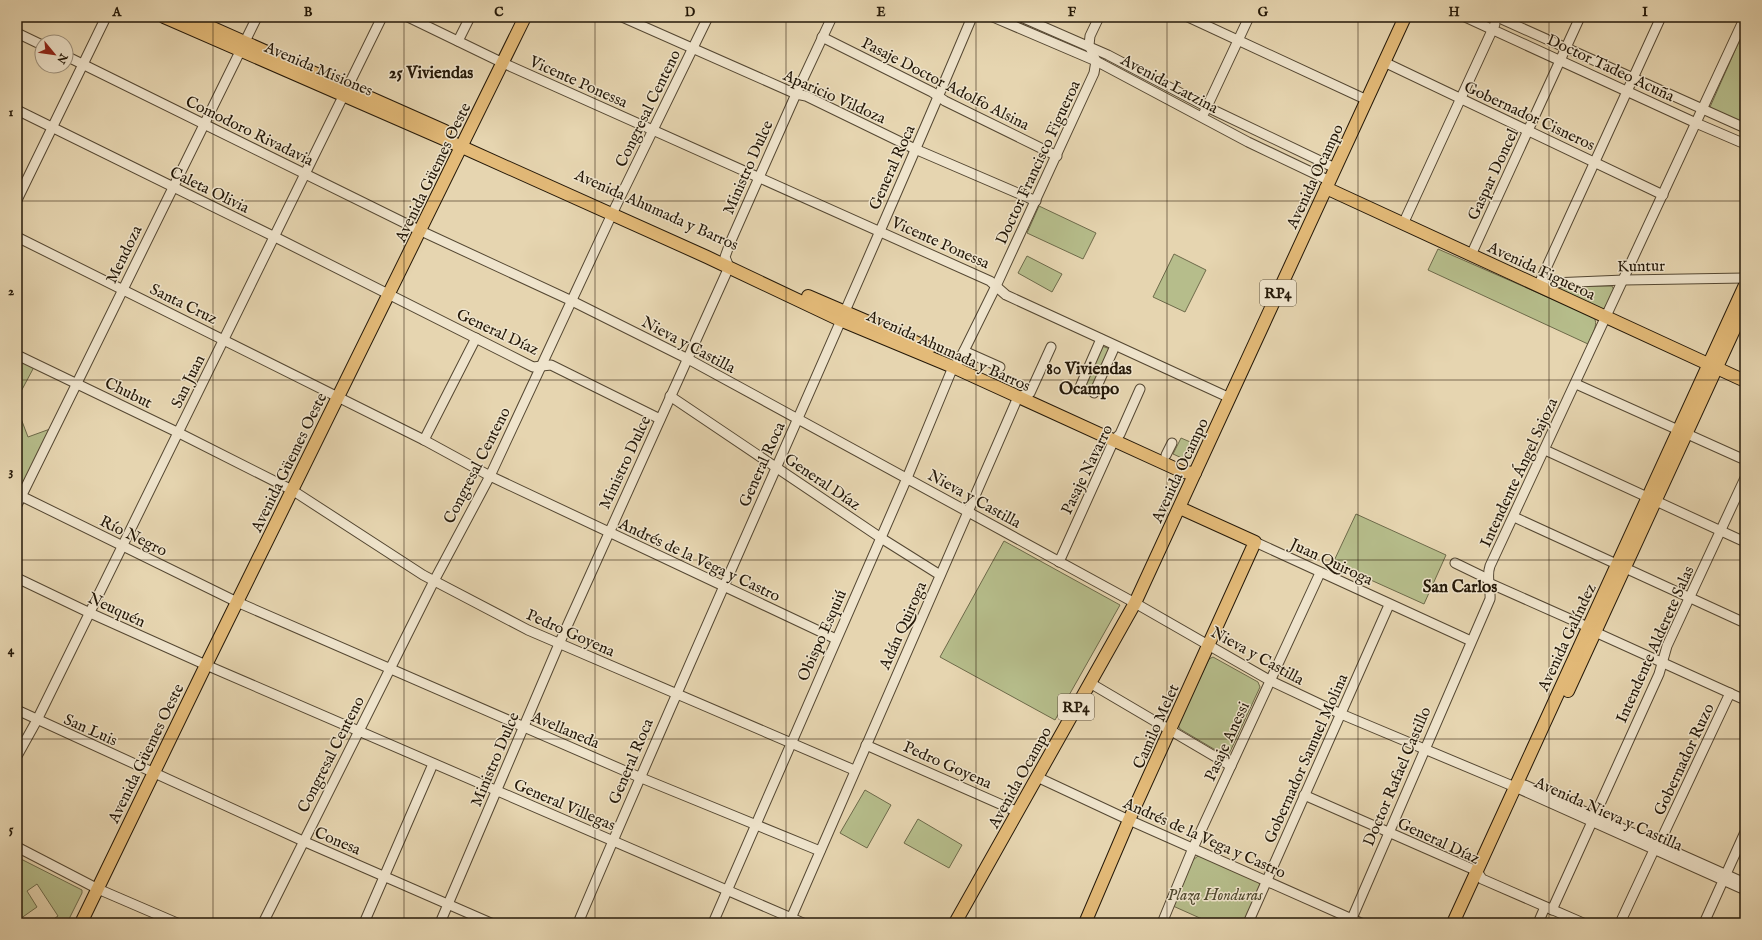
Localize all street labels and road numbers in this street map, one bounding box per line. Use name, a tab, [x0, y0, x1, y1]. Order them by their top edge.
street label: Doctor Tadeo Acuña	[1543, 30, 1677, 107]
street label: Pasaje Doctor Adolfo Alsina	[858, 34, 1032, 136]
street label: Avenida Misiones	[260, 38, 376, 102]
street label: Congresal Centeno	[612, 47, 686, 171]
street label: Avenida Latzina	[1116, 50, 1221, 119]
street label: Vicente Ponessa	[525, 52, 630, 113]
street label: Aparicio Vildoza	[779, 66, 889, 129]
street label: Doctor Francisco Figueroa	[992, 77, 1086, 248]
street label: Gobernador Cisneros	[1460, 78, 1598, 156]
street label: Comodoro Rivadavia	[182, 92, 316, 171]
street label: Avenida Güemes Oeste	[391, 100, 476, 247]
street label: Ministro Dulce	[719, 118, 778, 218]
street label: Avenida Ocampo	[1282, 121, 1349, 233]
street label: General Roca	[865, 122, 921, 213]
street label: Gaspar Doncel	[1464, 125, 1524, 224]
street label: Caleta Olivia	[166, 163, 252, 219]
street label: Avenida Ahumada y Barros	[570, 165, 741, 256]
street label: Vicente Ponessa	[887, 213, 992, 274]
street label: Mendoza	[102, 222, 147, 287]
street label: Avenida Figueroa	[1483, 238, 1598, 306]
street label: Kuntur	[1617, 257, 1665, 277]
street label: Santa Cruz	[146, 280, 220, 330]
road number: RP4	[1260, 280, 1296, 306]
street label: General Díaz	[453, 305, 541, 360]
street label: Avenida Ahumada y Barros	[862, 306, 1033, 397]
street label: Nieva y Castilla	[638, 313, 739, 379]
street label: San Juan	[167, 351, 210, 412]
street label: Chubut	[101, 374, 156, 414]
street label: Avenida Güemes Oeste	[247, 390, 332, 537]
street label: Intendente Ángel Sajoza	[1475, 394, 1563, 551]
street label: Congresal Centeno	[440, 404, 516, 528]
street label: Ministro Dulce	[595, 413, 656, 513]
street label: Avenida Ocampo	[1147, 415, 1214, 527]
street label: General Roca	[735, 419, 791, 510]
street label: Pasaje Navarro	[1057, 421, 1118, 518]
street label: General Díaz	[780, 450, 864, 516]
street label: Nieva y Castilla	[924, 466, 1024, 534]
street label: Río Negro	[96, 512, 170, 562]
street label: Andrés de la Vega y Castro	[614, 514, 783, 607]
street label: Juan Quiroga	[1285, 534, 1376, 591]
street label: Intendente Alderete Salas	[1612, 563, 1700, 727]
street label: Adán Quiroga	[875, 579, 932, 674]
street label: Avenida Galíndez	[1534, 581, 1602, 696]
street label: Obispo Esquiú	[794, 587, 852, 685]
street label: Neuquén	[84, 589, 149, 633]
street label: Pedro Goyena	[523, 605, 618, 662]
street label: Nieva y Castilla	[1207, 623, 1307, 691]
street label: Gobernador Samuel Molina	[1260, 671, 1353, 847]
street label: Avenida Güemes Oeste	[104, 681, 189, 828]
street label: Camilo Melet	[1129, 681, 1185, 772]
street label: Congresal Centeno	[294, 693, 370, 817]
road number: RP4	[1058, 694, 1094, 720]
street label: Pasaje Anessi	[1201, 699, 1255, 785]
street label: Gobernador Ruzo	[1650, 700, 1720, 819]
street label: Doctor Rafael Castillo	[1359, 704, 1436, 850]
street label: Avellaneda	[527, 707, 602, 754]
street label: Ministro Dulce	[467, 709, 525, 810]
street label: San Luis	[60, 710, 120, 752]
street label: General Roca	[605, 716, 659, 808]
street label: Avenida Ocampo	[984, 723, 1057, 833]
street label: Pedro Goyena	[900, 737, 995, 794]
street label: Avenida Nieva y Castilla	[1530, 773, 1685, 857]
street label: General Villegas	[510, 775, 618, 836]
street label: Andrés de la Vega y Castro	[1119, 794, 1289, 884]
street label: General Díaz	[1394, 814, 1482, 869]
street label: Conesa	[311, 823, 363, 861]

